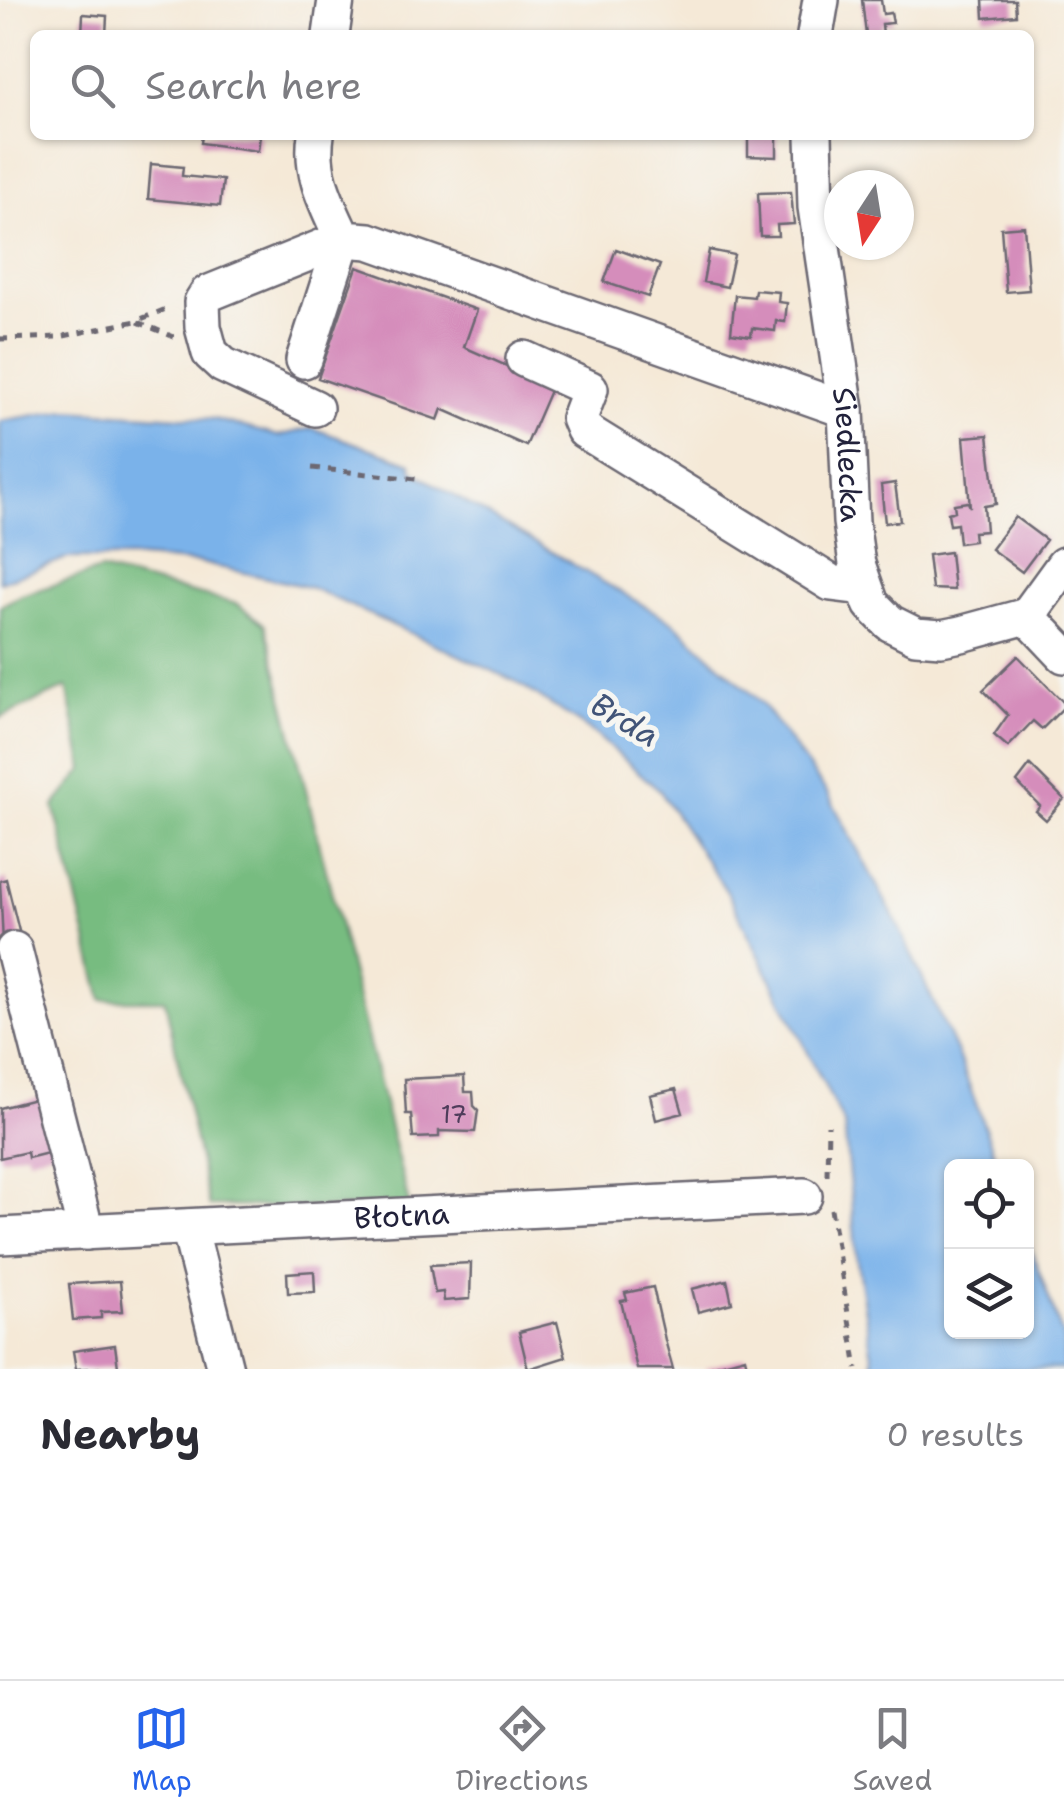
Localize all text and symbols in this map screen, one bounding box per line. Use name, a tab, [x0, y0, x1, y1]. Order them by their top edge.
search box	[30, 30, 1034, 140]
icon: search	[65, 58, 120, 113]
text: Search here	[145, 60, 362, 111]
north arrow	[824, 170, 914, 260]
street label: Siedlecka	[823, 384, 872, 524]
water label: Brda	[583, 682, 668, 757]
house number: 17	[441, 1097, 467, 1131]
map controls	[944, 1159, 1034, 1339]
button: locate	[944, 1159, 1034, 1249]
street label: Błotna	[353, 1193, 451, 1238]
button: layers	[944, 1249, 1034, 1339]
text: Nearby	[40, 1406, 200, 1462]
text: 0 results	[887, 1413, 1024, 1456]
tab: Map	[132, 1701, 192, 1799]
tab: Directions	[455, 1701, 589, 1799]
tab: Saved	[853, 1701, 932, 1799]

